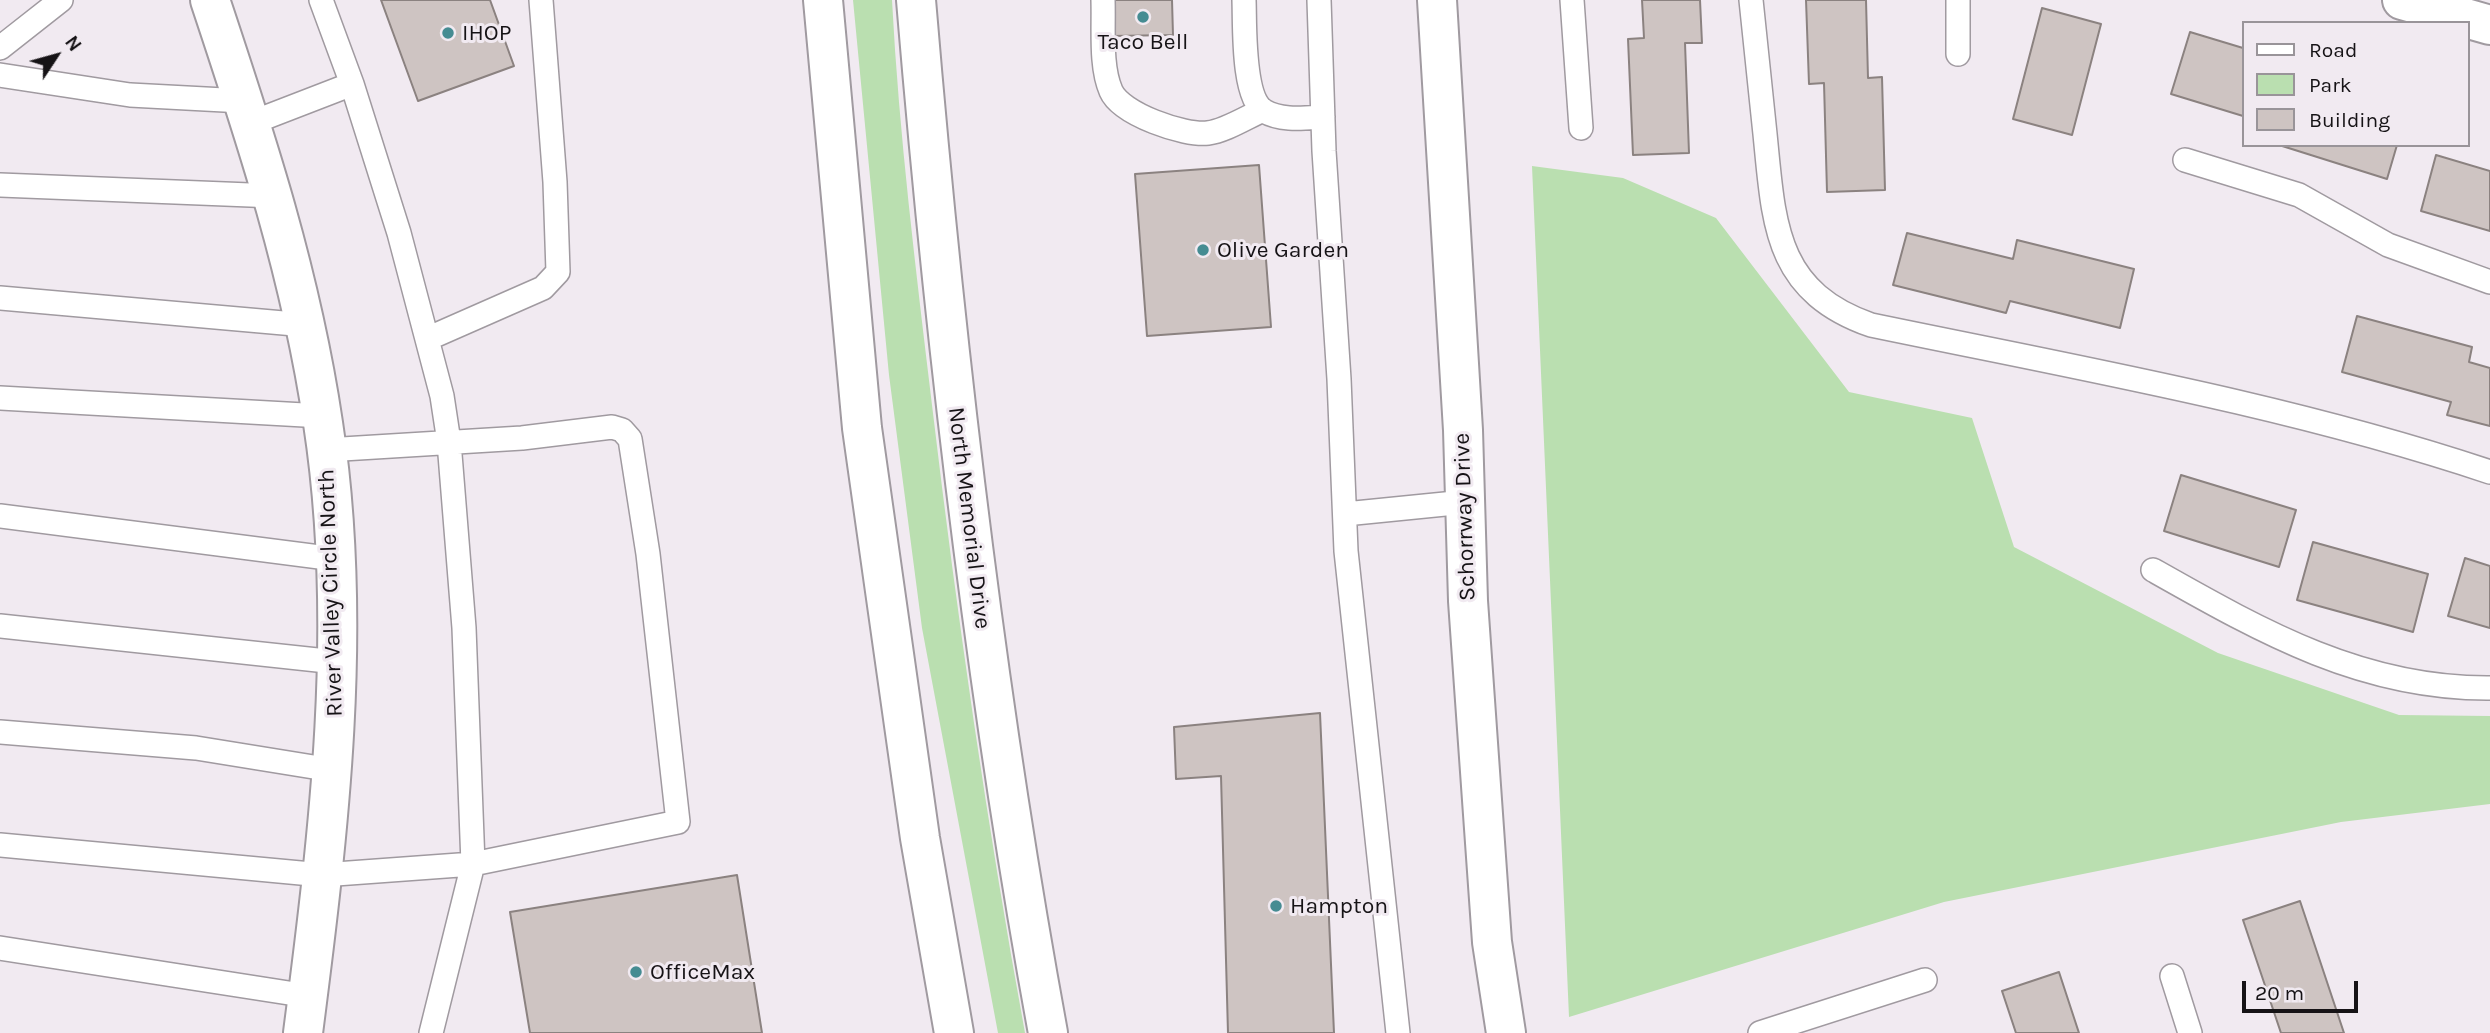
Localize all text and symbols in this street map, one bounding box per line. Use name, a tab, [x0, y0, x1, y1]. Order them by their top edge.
marker: Taco Bell	[1135, 9, 1151, 25]
place label: IHOP	[462, 19, 511, 47]
north arrow	[21, 21, 91, 91]
legend	[2242, 21, 2469, 147]
marker: IHOP	[440, 25, 456, 41]
place label: Taco Bell	[1097, 28, 1189, 56]
text: N	[60, 32, 86, 56]
text: Road	[2309, 38, 2357, 62]
text: Park	[2309, 73, 2352, 97]
text: Building	[2309, 108, 2390, 132]
place label: Olive Garden	[1217, 236, 1349, 264]
marker: Olive Garden	[1195, 242, 1211, 258]
street label: North Memorial Drive	[942, 405, 996, 631]
street label: Schorrway Drive	[1448, 433, 1482, 601]
street label: River Valley Circle North	[313, 469, 349, 717]
place label: Hampton	[1290, 892, 1388, 920]
marker: Hampton	[1268, 898, 1284, 914]
place label: OfficeMax	[650, 958, 755, 986]
marker: OfficeMax	[628, 964, 644, 980]
scale bar	[2245, 967, 2360, 1011]
text: 20 m	[2255, 981, 2304, 1005]

